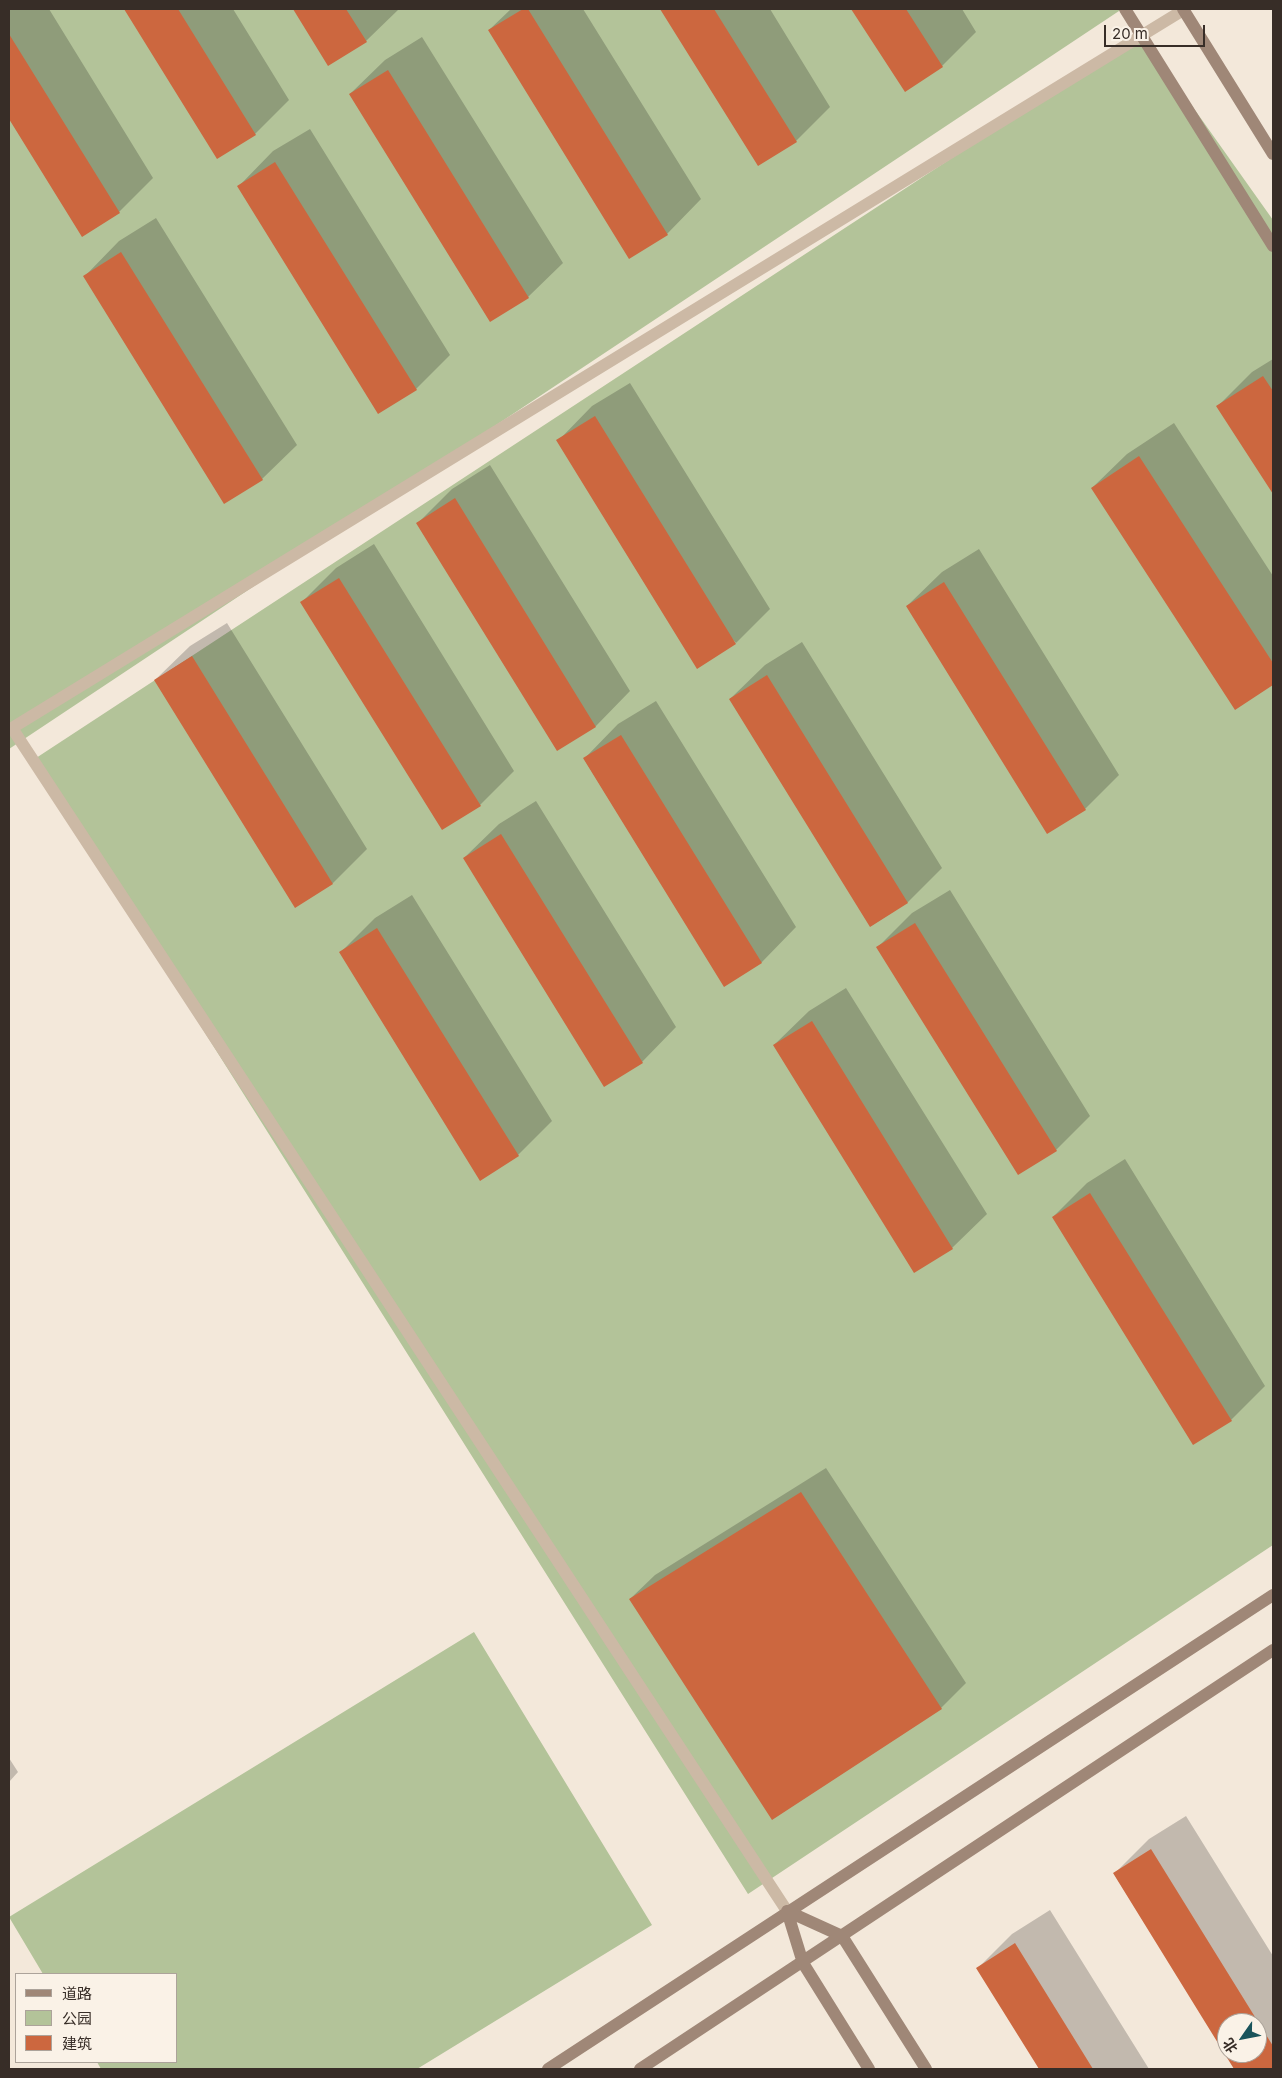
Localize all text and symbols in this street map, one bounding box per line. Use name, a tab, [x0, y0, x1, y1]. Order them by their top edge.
scale bar	[1107, 15, 1208, 47]
text: 20 m	[1112, 24, 1148, 43]
legend	[15, 1973, 178, 2063]
text: 道路	[62, 1984, 92, 2003]
text: 公园	[62, 2009, 92, 2028]
north arrow	[1217, 2013, 1267, 2063]
text: 建筑	[62, 2034, 92, 2053]
text: 北	[1219, 2035, 1241, 2056]

